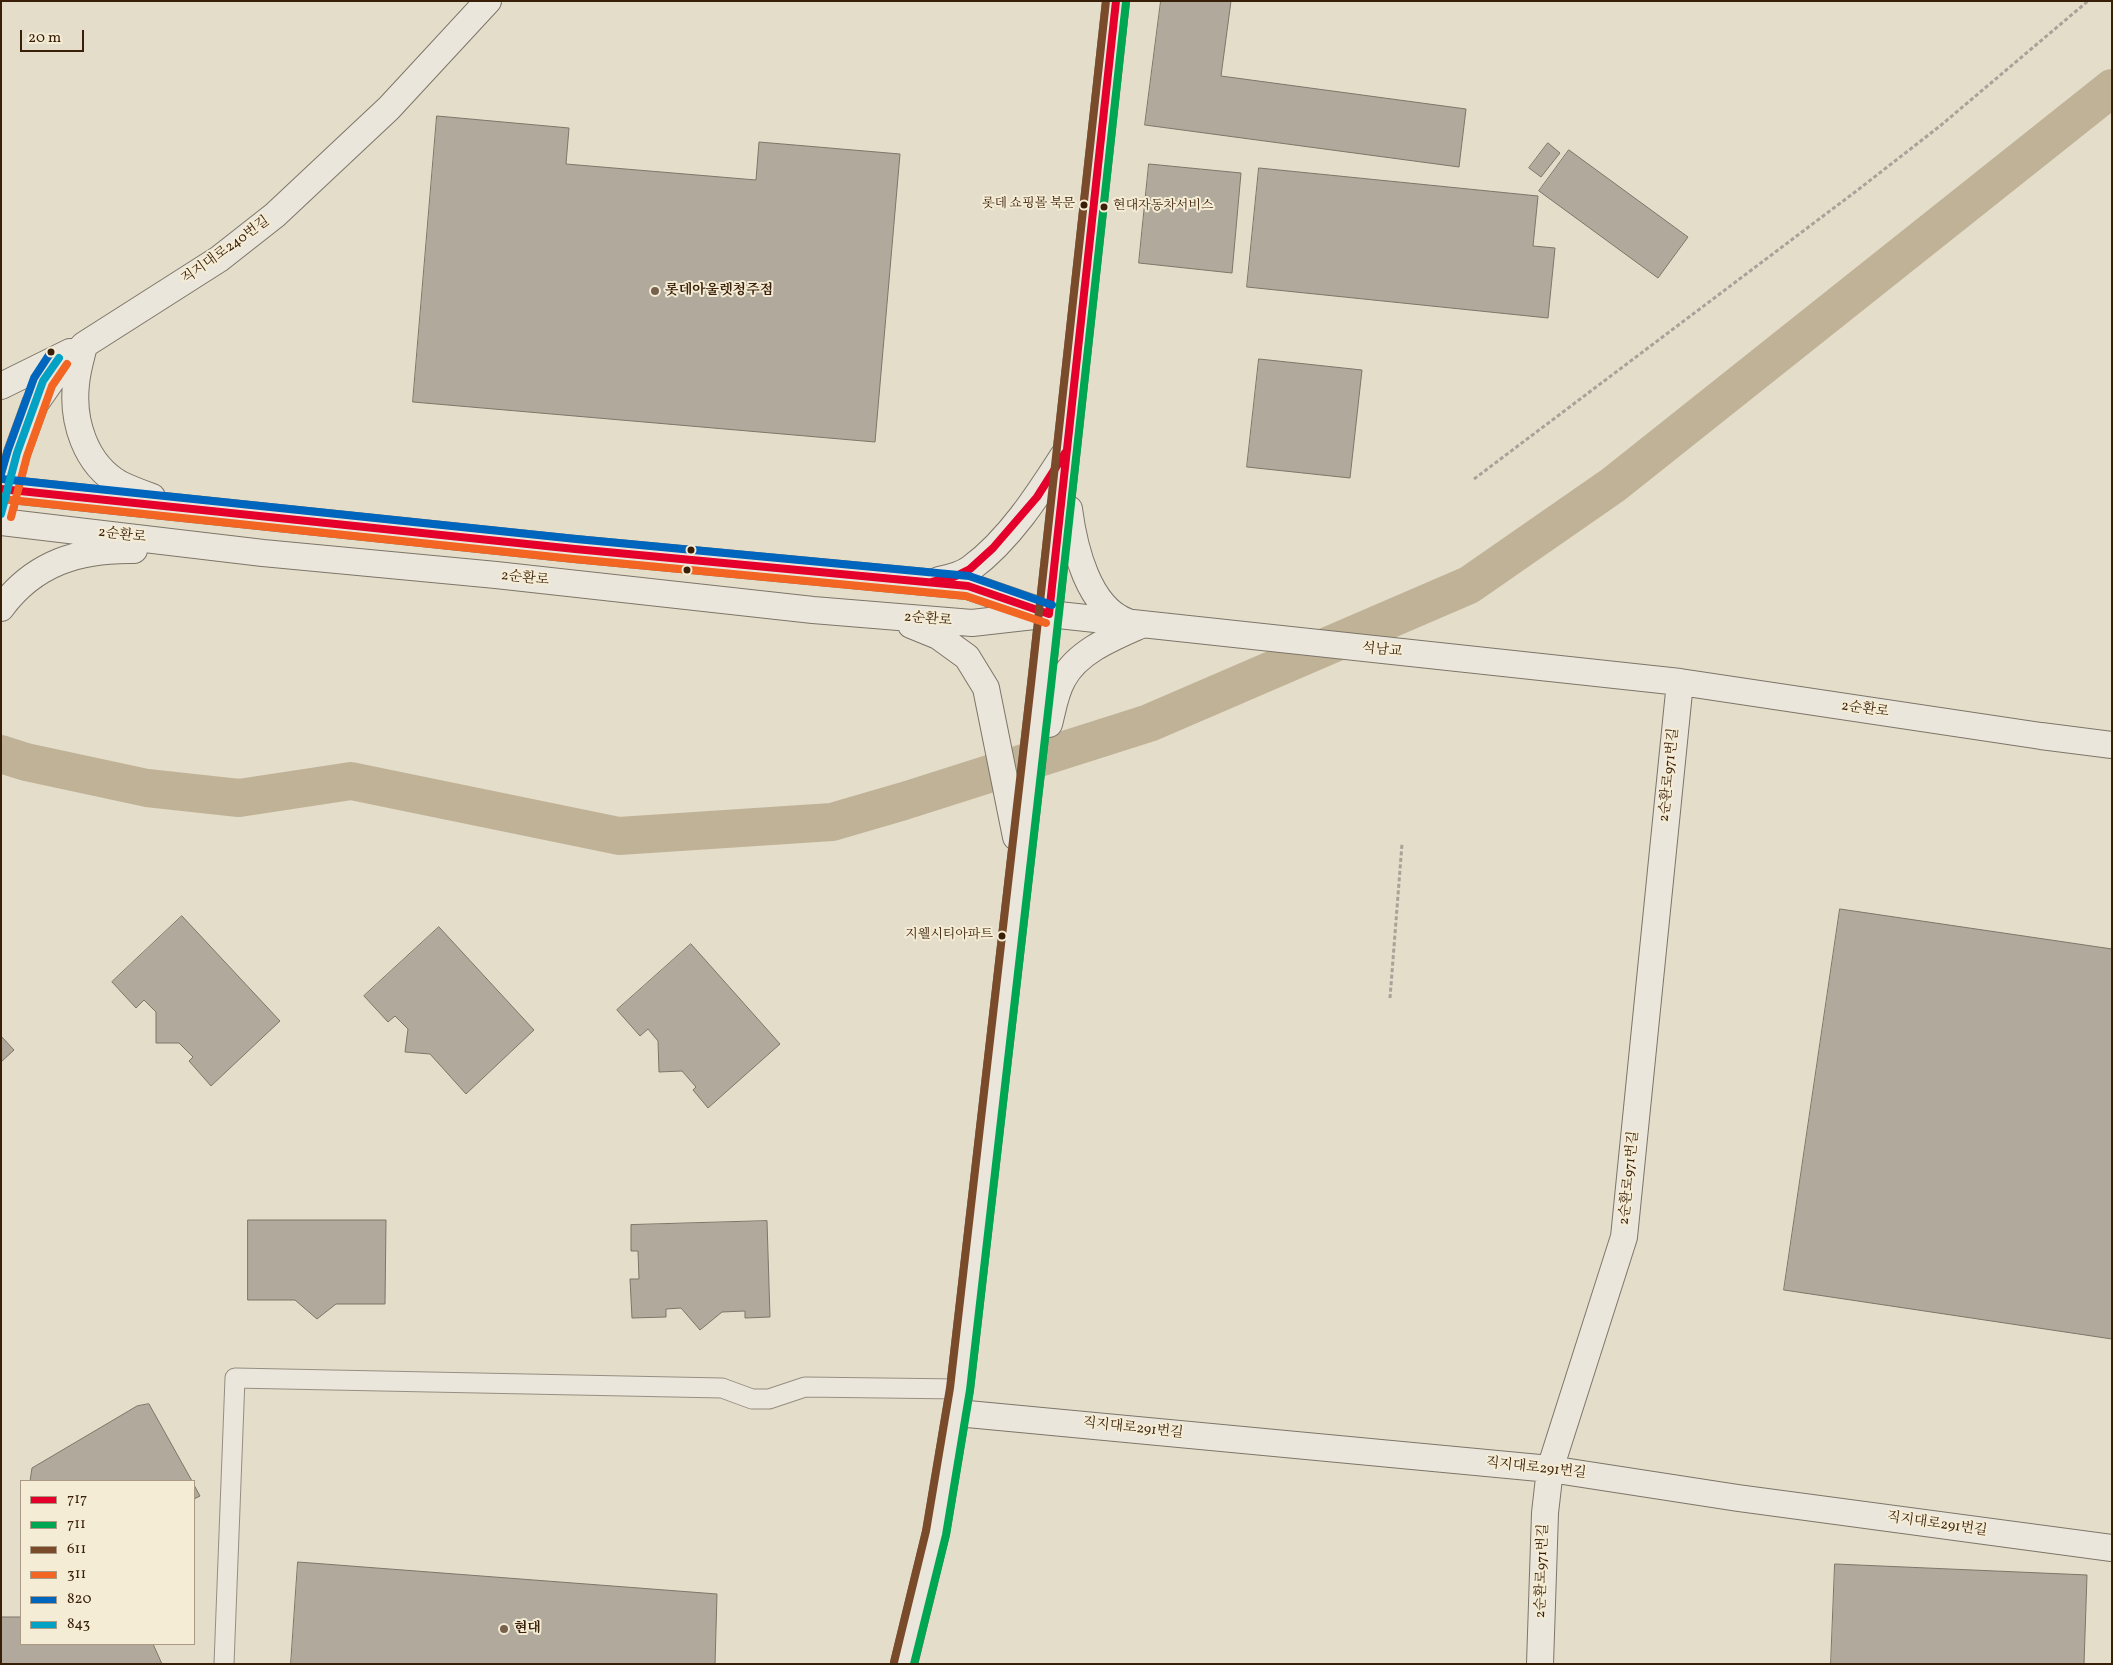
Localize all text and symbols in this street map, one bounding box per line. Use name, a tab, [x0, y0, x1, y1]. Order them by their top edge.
scale bar	[22, 20, 86, 52]
text: 20 m	[28, 28, 61, 49]
place label: 롯데 쇼핑몰 북문	[982, 197, 1075, 213]
place label: 현대자동차서비스	[1113, 199, 1213, 215]
marker: 롯데 쇼핑몰 북문	[1079, 200, 1089, 210]
marker: 현대자동차서비스	[1099, 202, 1109, 212]
street label: 직지대로240번길	[179, 213, 273, 289]
place label: 롯데아울렛청주점	[665, 283, 773, 299]
marker: 롯데아울렛청주점	[649, 285, 661, 297]
unlabelled marker	[46, 347, 56, 357]
street label: 2순환로	[97, 525, 147, 547]
unlabelled marker	[686, 545, 696, 555]
unlabelled marker	[682, 565, 692, 575]
street label: 2순환로	[500, 568, 550, 590]
street label: 2순환로	[903, 610, 953, 630]
street label: 석남교	[1361, 641, 1403, 661]
street label: 2순환로	[1840, 698, 1890, 722]
street label: 2순환로971번길	[1657, 727, 1683, 823]
place label: 지웰시티아파트	[905, 928, 993, 944]
marker: 지웰시티아파트	[997, 931, 1007, 941]
street label: 2순환로971번길	[1617, 1130, 1643, 1226]
street label: 직지대로291번길	[1082, 1415, 1184, 1443]
street label: 직지대로291번길	[1485, 1455, 1587, 1483]
legend	[20, 1480, 195, 1645]
text: 717	[67, 1489, 87, 1510]
street label: 직지대로291번길	[1886, 1510, 1988, 1540]
text: 711	[67, 1514, 86, 1535]
street label: 2순환로971번길	[1533, 1523, 1553, 1619]
text: 611	[67, 1539, 86, 1560]
text: 311	[67, 1564, 86, 1585]
text: 820	[67, 1589, 92, 1610]
text: 843	[67, 1614, 90, 1635]
place label: 현대	[514, 1621, 541, 1637]
marker: 현대	[498, 1623, 510, 1635]

